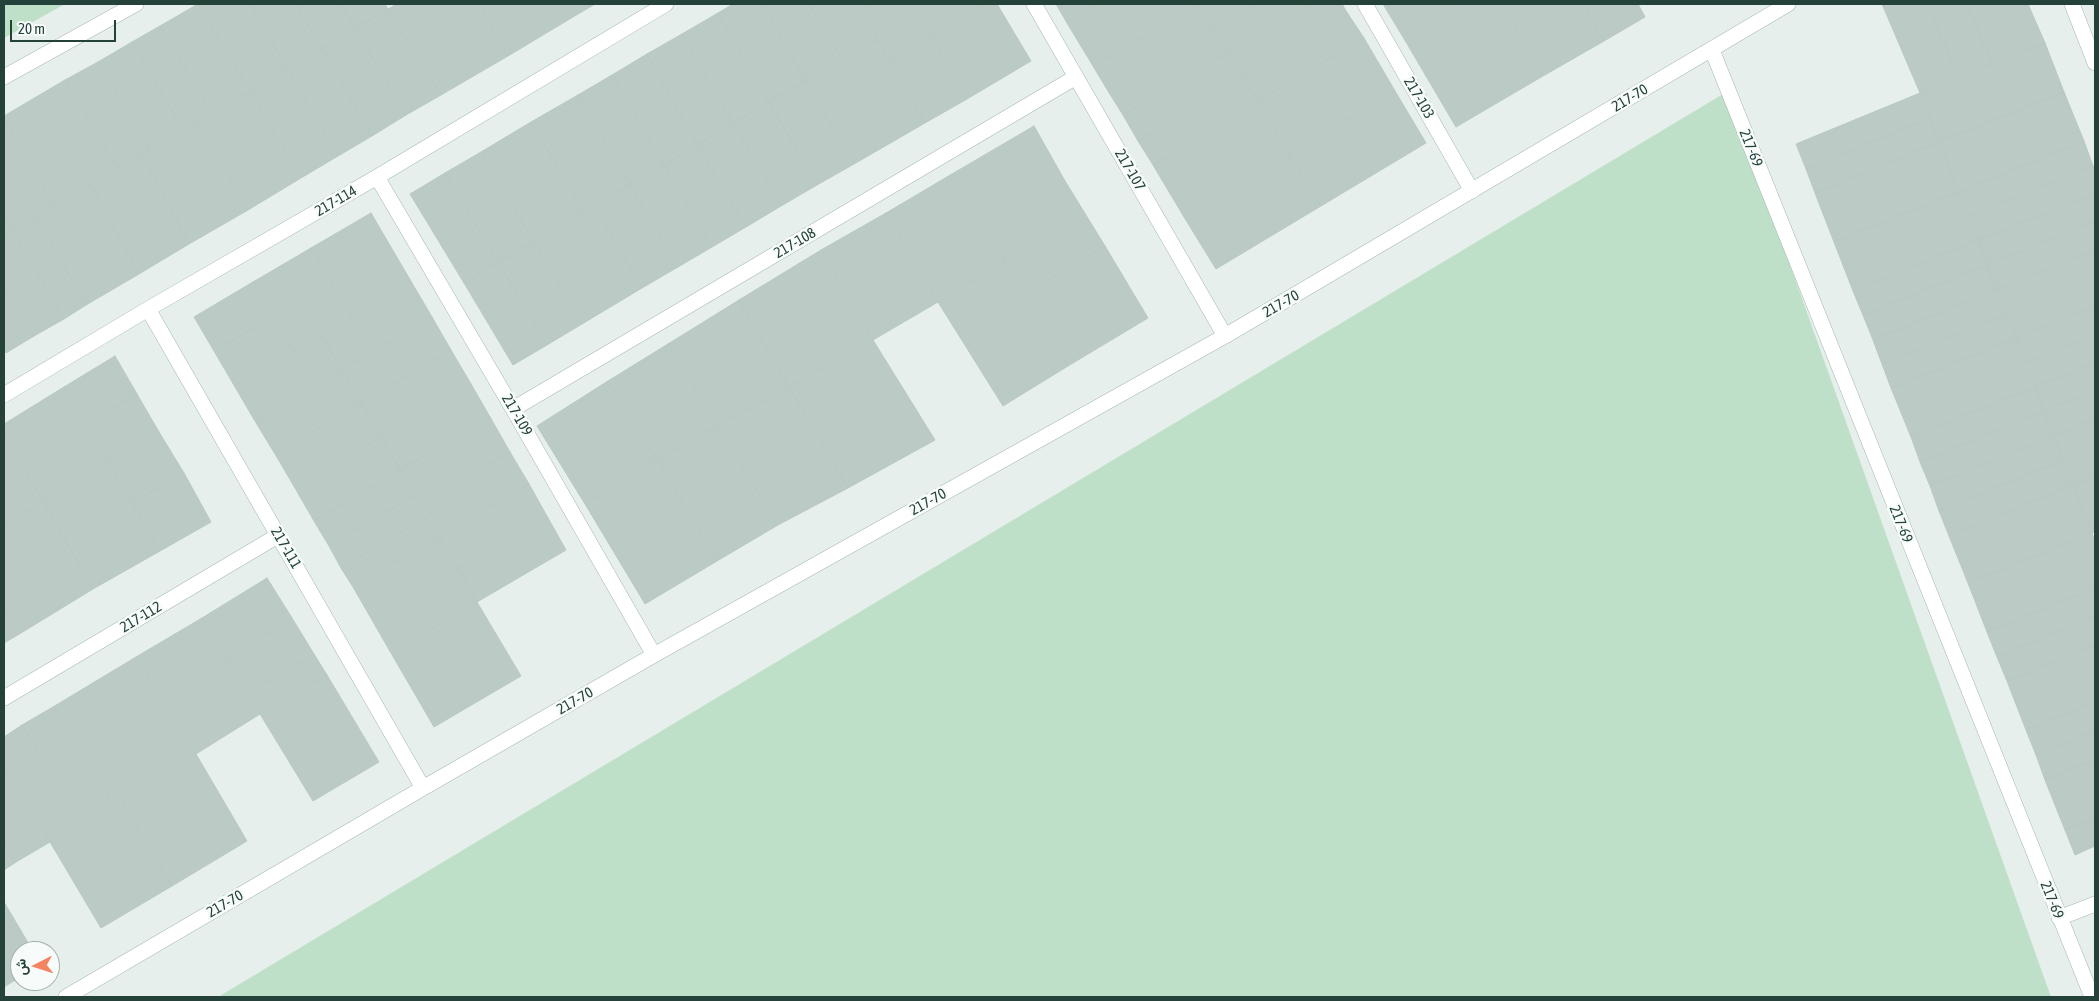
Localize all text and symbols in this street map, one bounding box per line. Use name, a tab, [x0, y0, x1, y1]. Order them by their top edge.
scale bar	[12, 10, 119, 42]
text: 20 m	[18, 20, 45, 37]
street label: 217-103	[1400, 74, 1438, 122]
street label: 217-70	[1609, 80, 1651, 116]
street label: 217-69	[1735, 127, 1767, 169]
street label: 217-107	[1111, 146, 1149, 194]
street label: 217-114	[312, 182, 360, 220]
street label: 217-108	[771, 224, 819, 262]
street label: 217-70	[1260, 286, 1302, 322]
street label: 217-109	[498, 391, 536, 439]
street label: 217-70	[907, 485, 949, 519]
street label: 217-69	[1885, 503, 1917, 545]
street label: 217-111	[267, 524, 305, 572]
street label: 217-112	[117, 598, 165, 636]
street label: 217-70	[554, 683, 596, 719]
street label: 217-69	[2036, 879, 2068, 921]
street label: 217-70	[204, 886, 246, 922]
north arrow	[10, 941, 60, 991]
text: ش	[12, 958, 30, 976]

